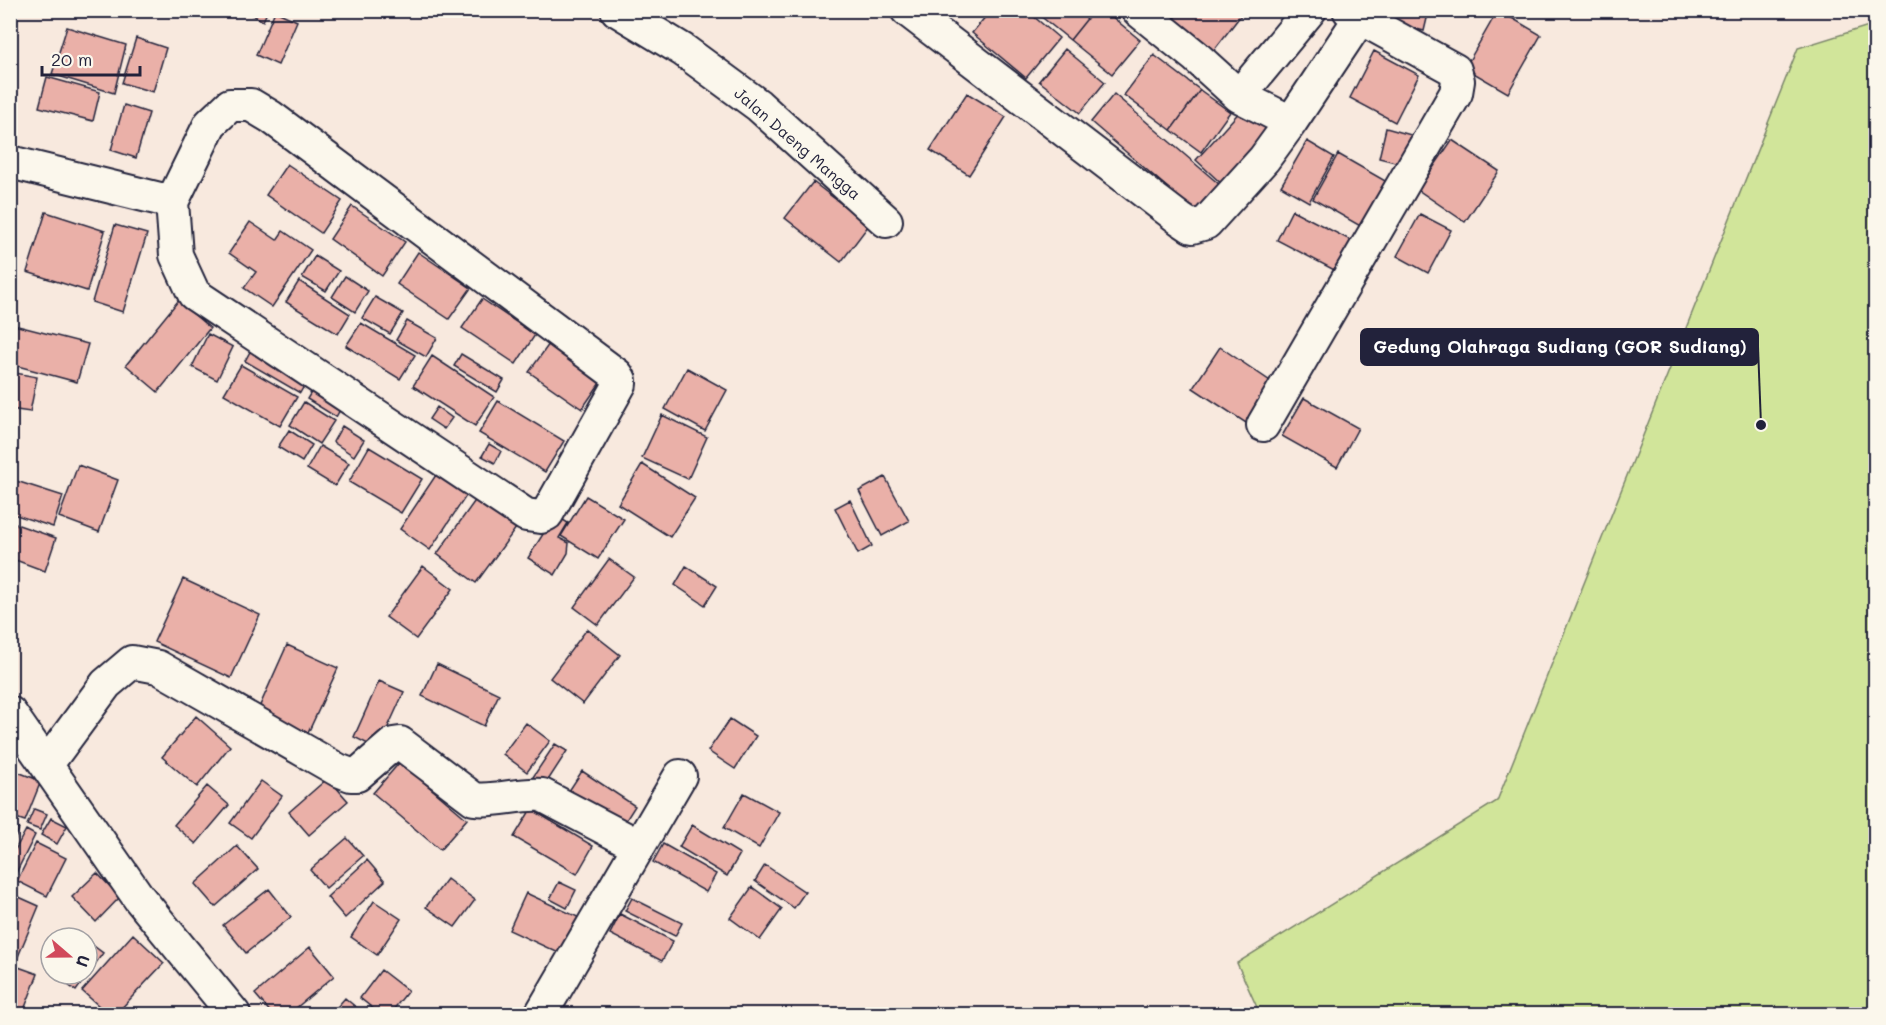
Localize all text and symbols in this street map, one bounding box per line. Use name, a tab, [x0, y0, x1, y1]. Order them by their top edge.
scale bar	[42, 39, 140, 77]
text: 20 m	[51, 47, 92, 71]
street label: Jalan Daeng Mangga	[730, 82, 866, 204]
callout: Gedung Olahraga Sudiang (GOR Sudiang)	[1361, 329, 1758, 365]
text: Gedung Olahraga Sudiang (GOR Sudiang)	[1373, 334, 1747, 358]
north arrow	[39, 926, 99, 986]
text: U	[72, 952, 95, 970]

